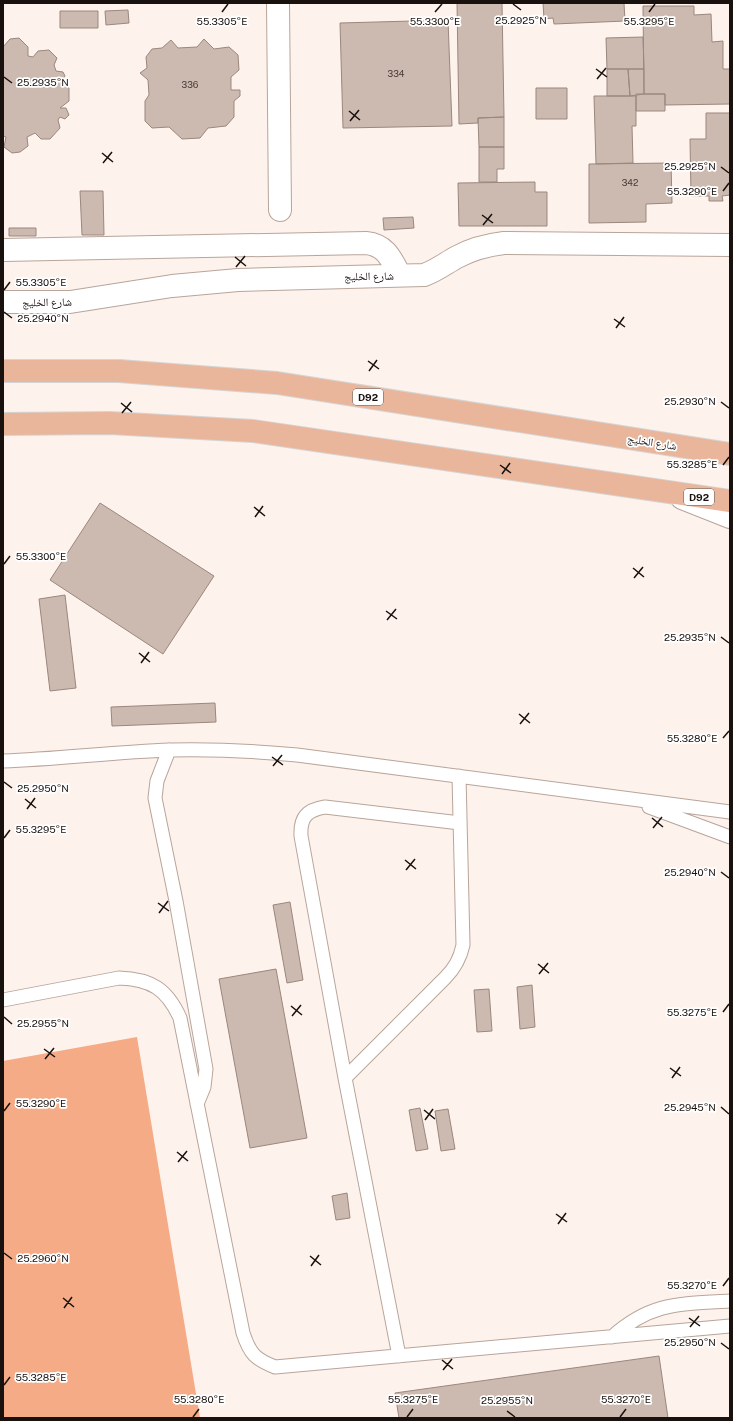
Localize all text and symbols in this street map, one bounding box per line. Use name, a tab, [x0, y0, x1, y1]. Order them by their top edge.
text: 25.2925°N	[495, 14, 547, 26]
text: 55.3305°E	[197, 15, 247, 27]
text: 55.3300°E	[410, 15, 460, 27]
text: 55.3295°E	[624, 15, 674, 27]
house number: 334	[388, 68, 405, 79]
text: 25.2935°N	[17, 76, 69, 88]
house number: 336	[182, 79, 199, 90]
text: 25.2925°N	[664, 160, 716, 172]
house number: 342	[622, 177, 638, 188]
text: 55.3290°E	[667, 185, 717, 197]
street label: شارع الخليج	[344, 270, 394, 283]
text: 55.3305°E	[16, 276, 66, 288]
street label: شارع الخليج	[22, 296, 72, 309]
text: 25.2940°N	[17, 312, 69, 324]
road number: D92	[353, 389, 383, 405]
text: 25.2930°N	[664, 395, 716, 407]
street label: شارع الخليج	[626, 432, 678, 453]
text: 55.3285°E	[666, 458, 718, 470]
road number: D92	[684, 489, 714, 505]
text: 55.3300°E	[16, 550, 66, 562]
text: 25.2935°N	[664, 631, 716, 643]
text: 55.3280°E	[667, 732, 717, 744]
text: 25.2950°N	[17, 782, 69, 794]
text: 55.3295°E	[16, 823, 66, 835]
text: 25.2940°N	[664, 866, 716, 878]
text: 55.3275°E	[667, 1006, 717, 1018]
text: 25.2955°N	[17, 1017, 69, 1029]
text: 55.3290°E	[16, 1097, 66, 1109]
text: 25.2945°N	[664, 1101, 716, 1113]
text: 25.2960°N	[17, 1252, 69, 1264]
text: 55.3270°E	[667, 1279, 717, 1291]
text: 25.2950°N	[664, 1336, 716, 1348]
text: 55.3285°E	[15, 1371, 67, 1383]
text: 55.3280°E	[174, 1393, 224, 1405]
text: 55.3275°E	[388, 1393, 438, 1405]
text: 55.3270°E	[601, 1393, 651, 1405]
text: 25.2955°N	[481, 1394, 533, 1406]

